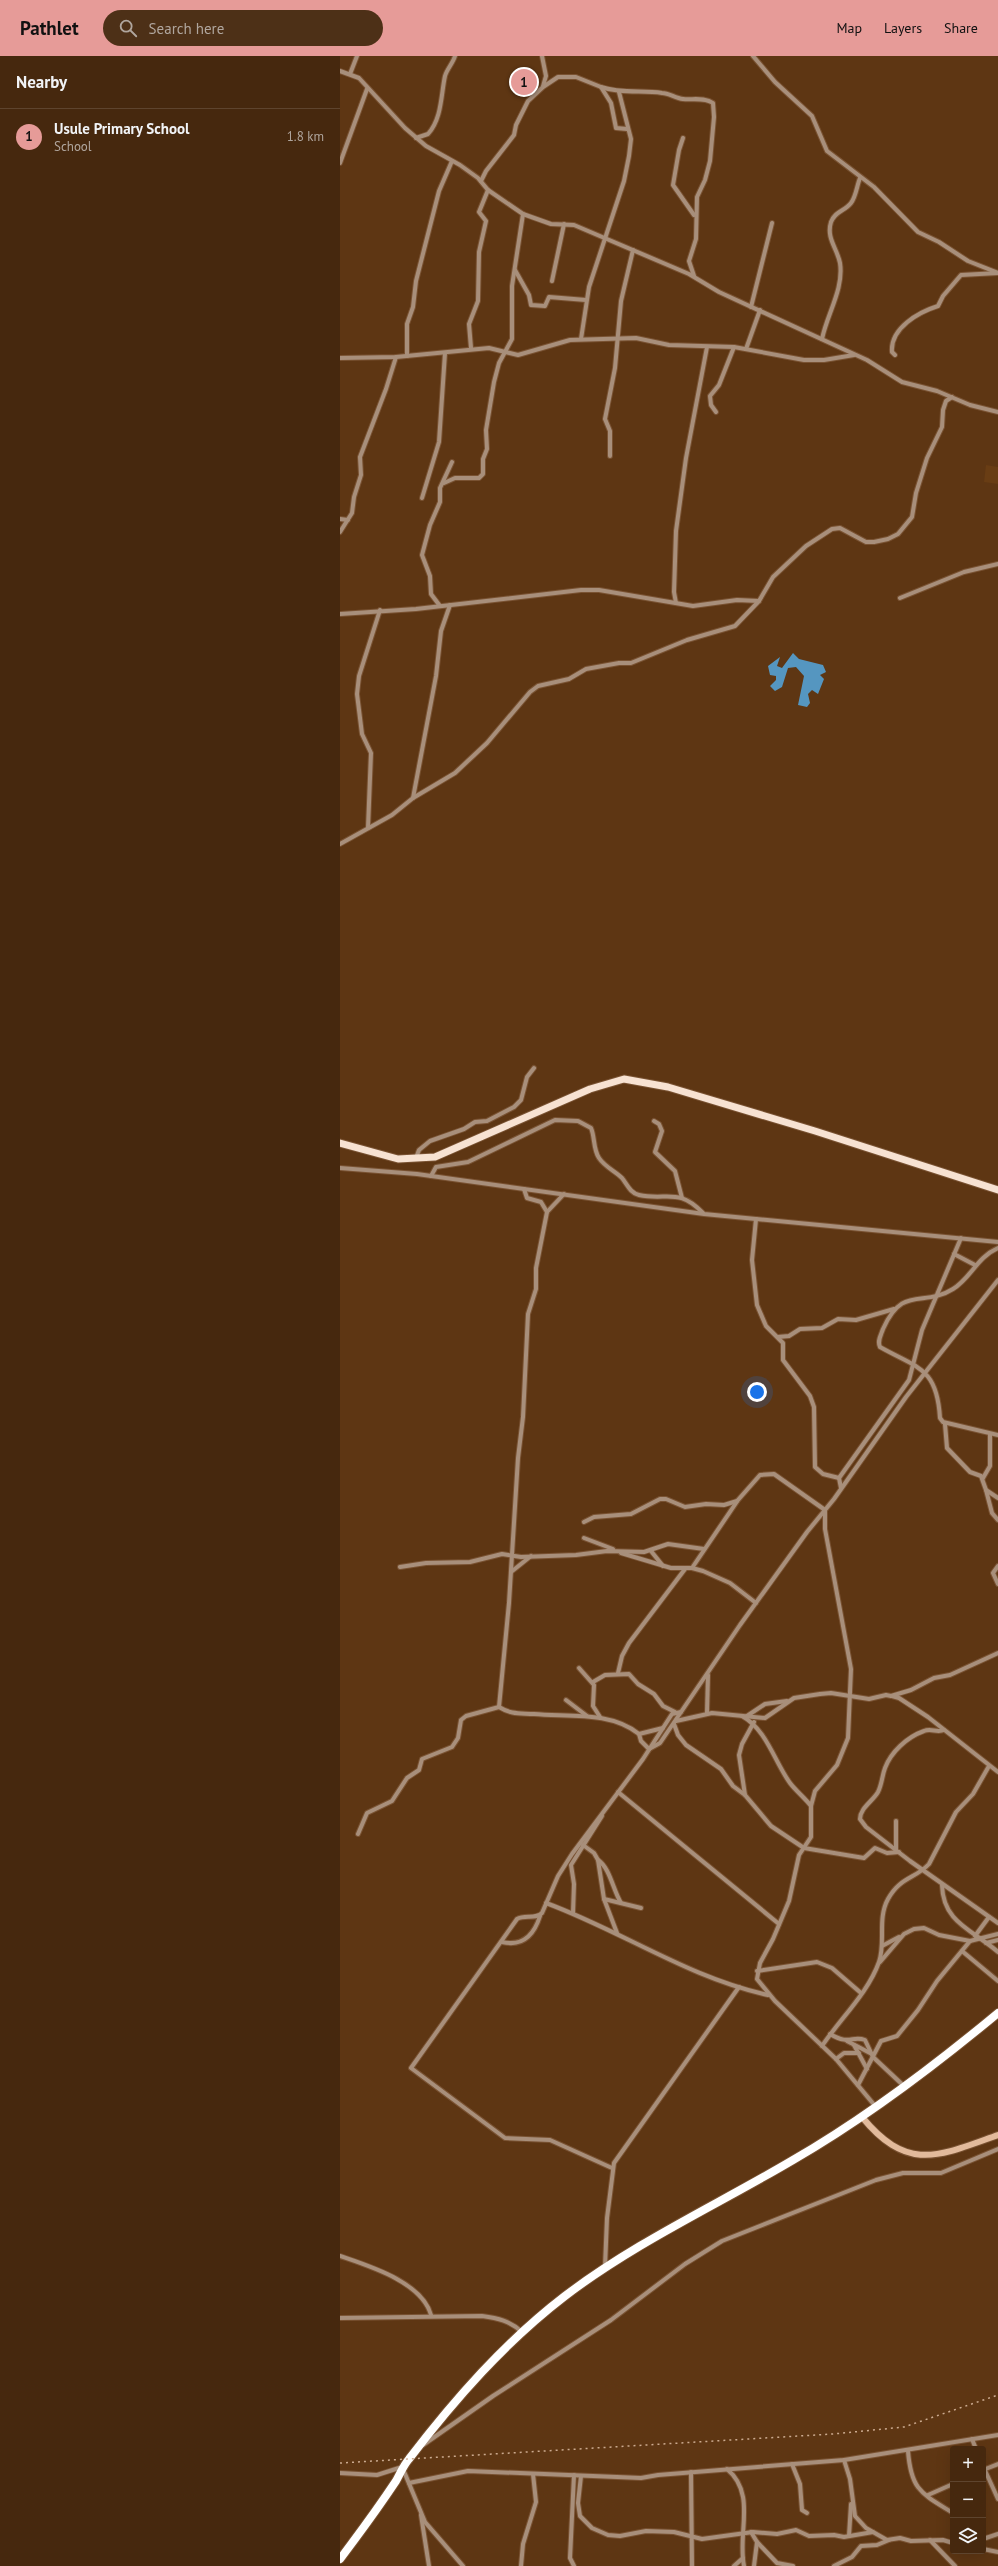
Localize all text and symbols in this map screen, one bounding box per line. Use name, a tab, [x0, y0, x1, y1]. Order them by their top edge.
search box	[103, 10, 383, 46]
text: Pathlet	[20, 16, 79, 40]
icon: search	[117, 17, 139, 39]
text: Search here	[149, 19, 224, 38]
text: Map	[836, 19, 862, 37]
text: Layers	[884, 19, 922, 37]
text: Share	[944, 19, 978, 37]
pin: 1	[511, 67, 537, 97]
text: Nearby	[16, 71, 67, 93]
text: Usule Primary School	[54, 119, 189, 138]
text: 1	[25, 128, 33, 145]
text: 1.8 km	[287, 128, 324, 145]
text: School	[54, 138, 92, 155]
your location	[747, 1382, 767, 1402]
map controls	[950, 2446, 986, 2554]
button: +	[950, 2446, 986, 2482]
button: −	[950, 2482, 986, 2518]
button: layers	[950, 2518, 986, 2554]

